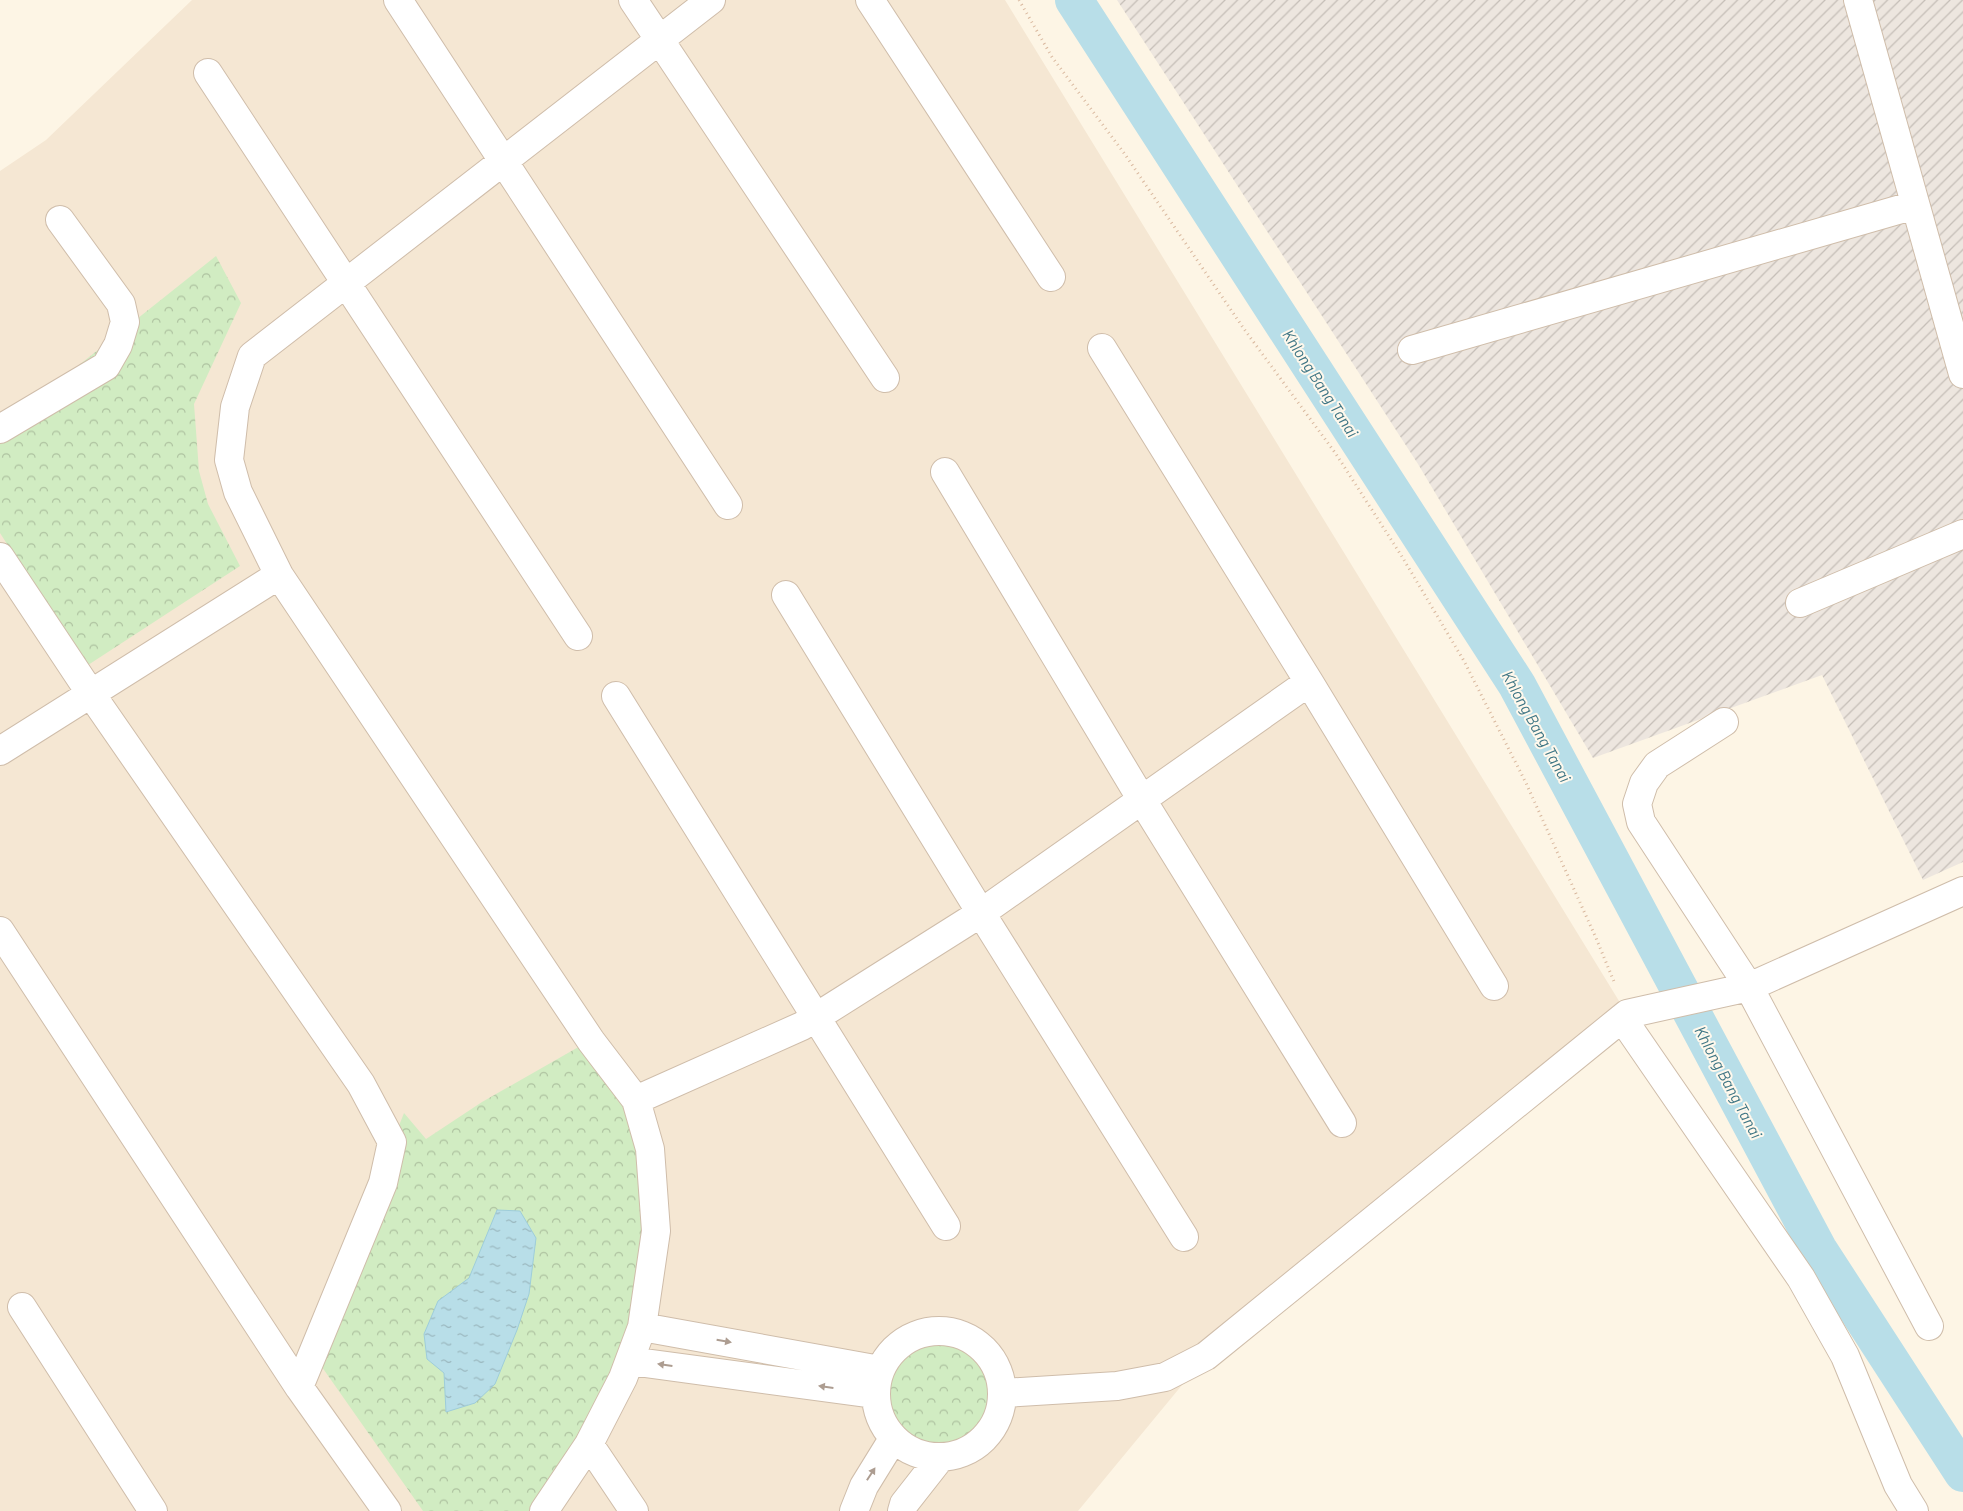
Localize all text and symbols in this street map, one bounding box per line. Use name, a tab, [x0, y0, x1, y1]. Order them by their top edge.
water label: Khlong Bang Tanai	[1279, 326, 1363, 440]
water label: Khlong Bang Tanai	[1499, 667, 1576, 785]
water label: Khlong Bang Tanai	[1691, 1023, 1767, 1141]
one-way arrow	[717, 1338, 733, 1346]
one-way arrow	[656, 1361, 672, 1369]
one-way arrow	[817, 1383, 833, 1391]
one-way arrow	[866, 1467, 876, 1481]

